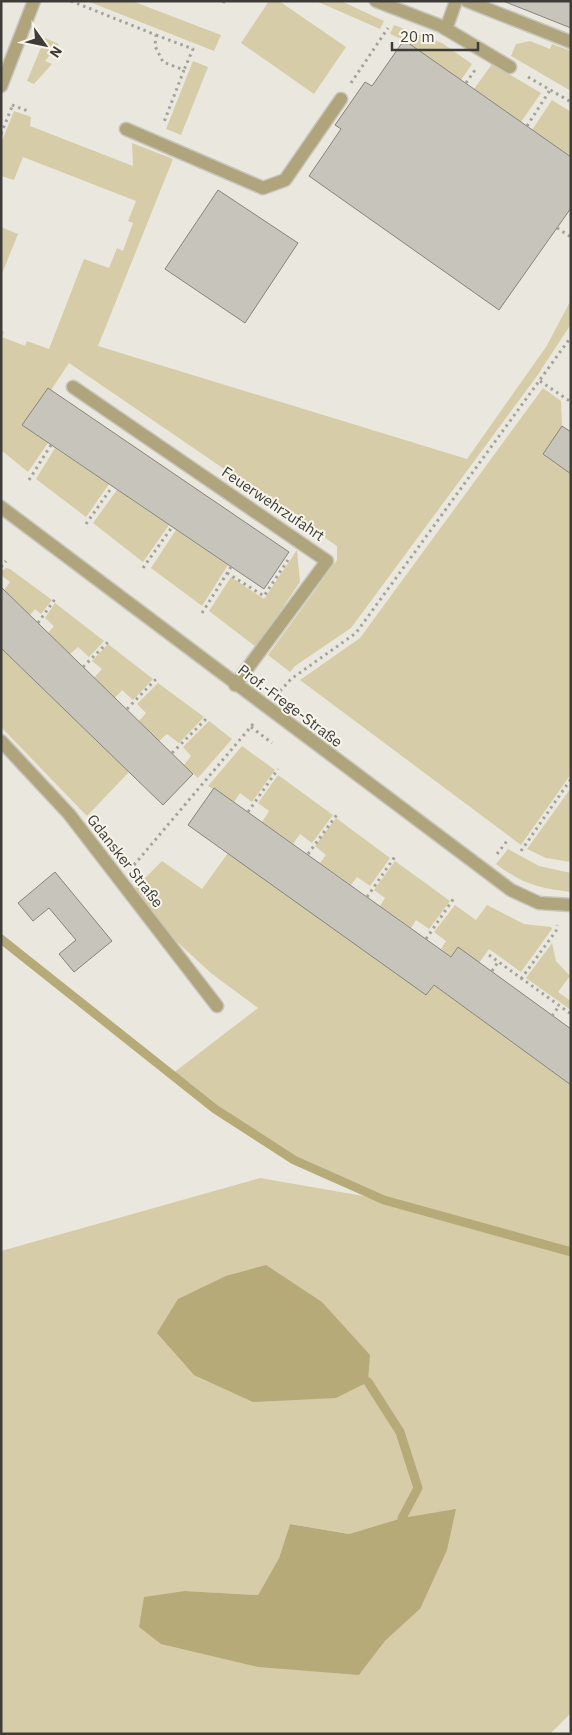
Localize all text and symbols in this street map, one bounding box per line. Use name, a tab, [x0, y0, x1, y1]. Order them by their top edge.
north arrow	[20, 20, 70, 70]
scale bar	[392, 20, 478, 52]
text: 20 m	[400, 27, 435, 46]
text: N	[46, 43, 66, 61]
street label: Feuerwehrzufahrt	[218, 462, 328, 545]
street label: Prof.-Frege-Straße	[234, 660, 346, 751]
street label: Gdansker Straße	[83, 810, 168, 911]

